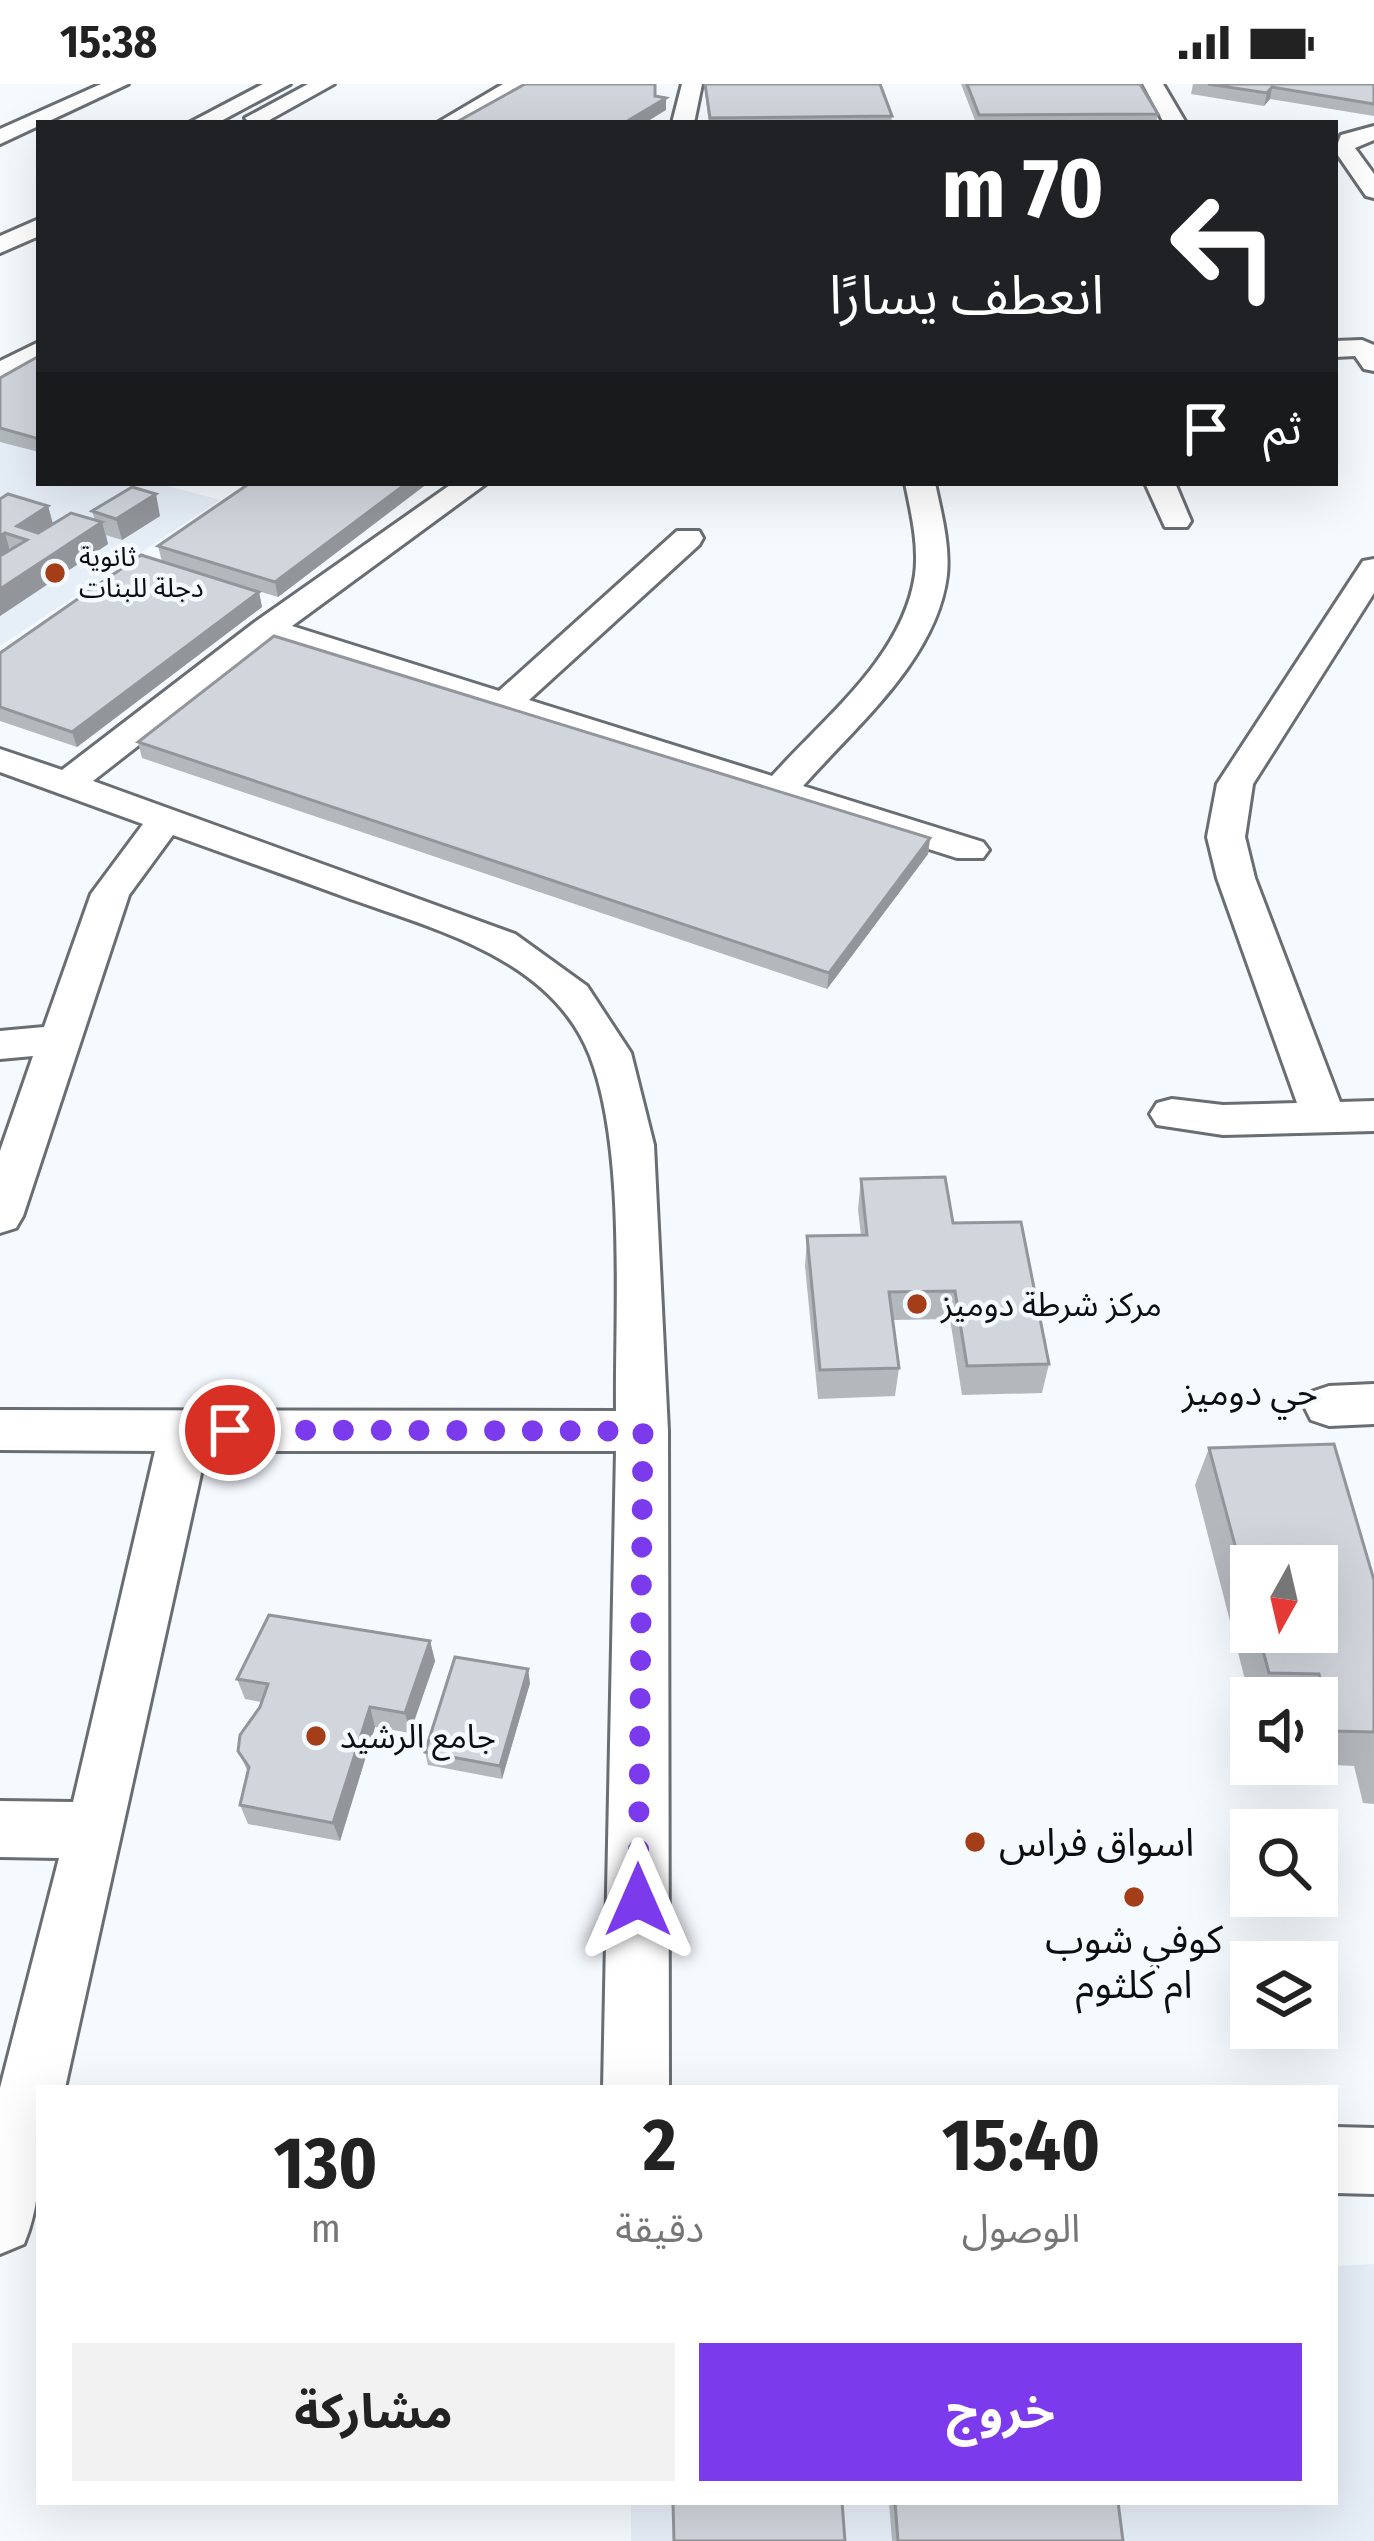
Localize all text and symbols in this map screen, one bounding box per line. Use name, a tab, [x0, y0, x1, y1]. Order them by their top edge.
text: 15:38	[60, 15, 157, 69]
text: 70 m	[942, 138, 1104, 239]
icon: left	[1146, 168, 1302, 324]
text: انعطف يسارًا	[829, 264, 1104, 328]
icon: arrive	[1173, 396, 1239, 462]
text: ثم	[1263, 402, 1302, 456]
place label: ثانوية دجلة للبنات	[79, 541, 204, 604]
marker: ثانوية دجلة للبنات	[42, 560, 68, 586]
place label: مركز شرطة دوميز	[940, 1285, 1162, 1325]
marker: مركز شرطة دوميز	[904, 1291, 930, 1317]
district label: حي دوميز	[1181, 1371, 1318, 1420]
pin	[179, 1379, 281, 1481]
icon: arrive	[197, 1397, 263, 1463]
north arrow	[1230, 1545, 1338, 1653]
map controls	[1230, 1545, 1338, 2049]
button: sound	[1230, 1677, 1338, 1785]
place label: جامع الرشيد	[340, 1717, 496, 1761]
marker: جامع الرشيد	[303, 1723, 329, 1749]
button: search	[1230, 1809, 1338, 1917]
place label: اسواق فراس	[999, 1820, 1194, 1866]
marker: اسواق فراس	[962, 1829, 988, 1855]
position arrow	[575, 1837, 701, 1963]
marker: كوفي شوب ام كلثوم	[1121, 1884, 1147, 1910]
place label: كوفي شوب ام كلثوم	[1045, 1917, 1224, 2014]
button: layers	[1230, 1941, 1338, 2049]
text: 2	[643, 2103, 676, 2189]
text: 15:40	[942, 2103, 1100, 2189]
text: 130	[274, 2121, 378, 2207]
text: m	[311, 2206, 341, 2252]
text: دقيقة	[615, 2206, 704, 2252]
text: الوصول	[962, 2206, 1080, 2252]
button: مشاركة	[72, 2343, 675, 2481]
button: خروج	[699, 2343, 1302, 2481]

